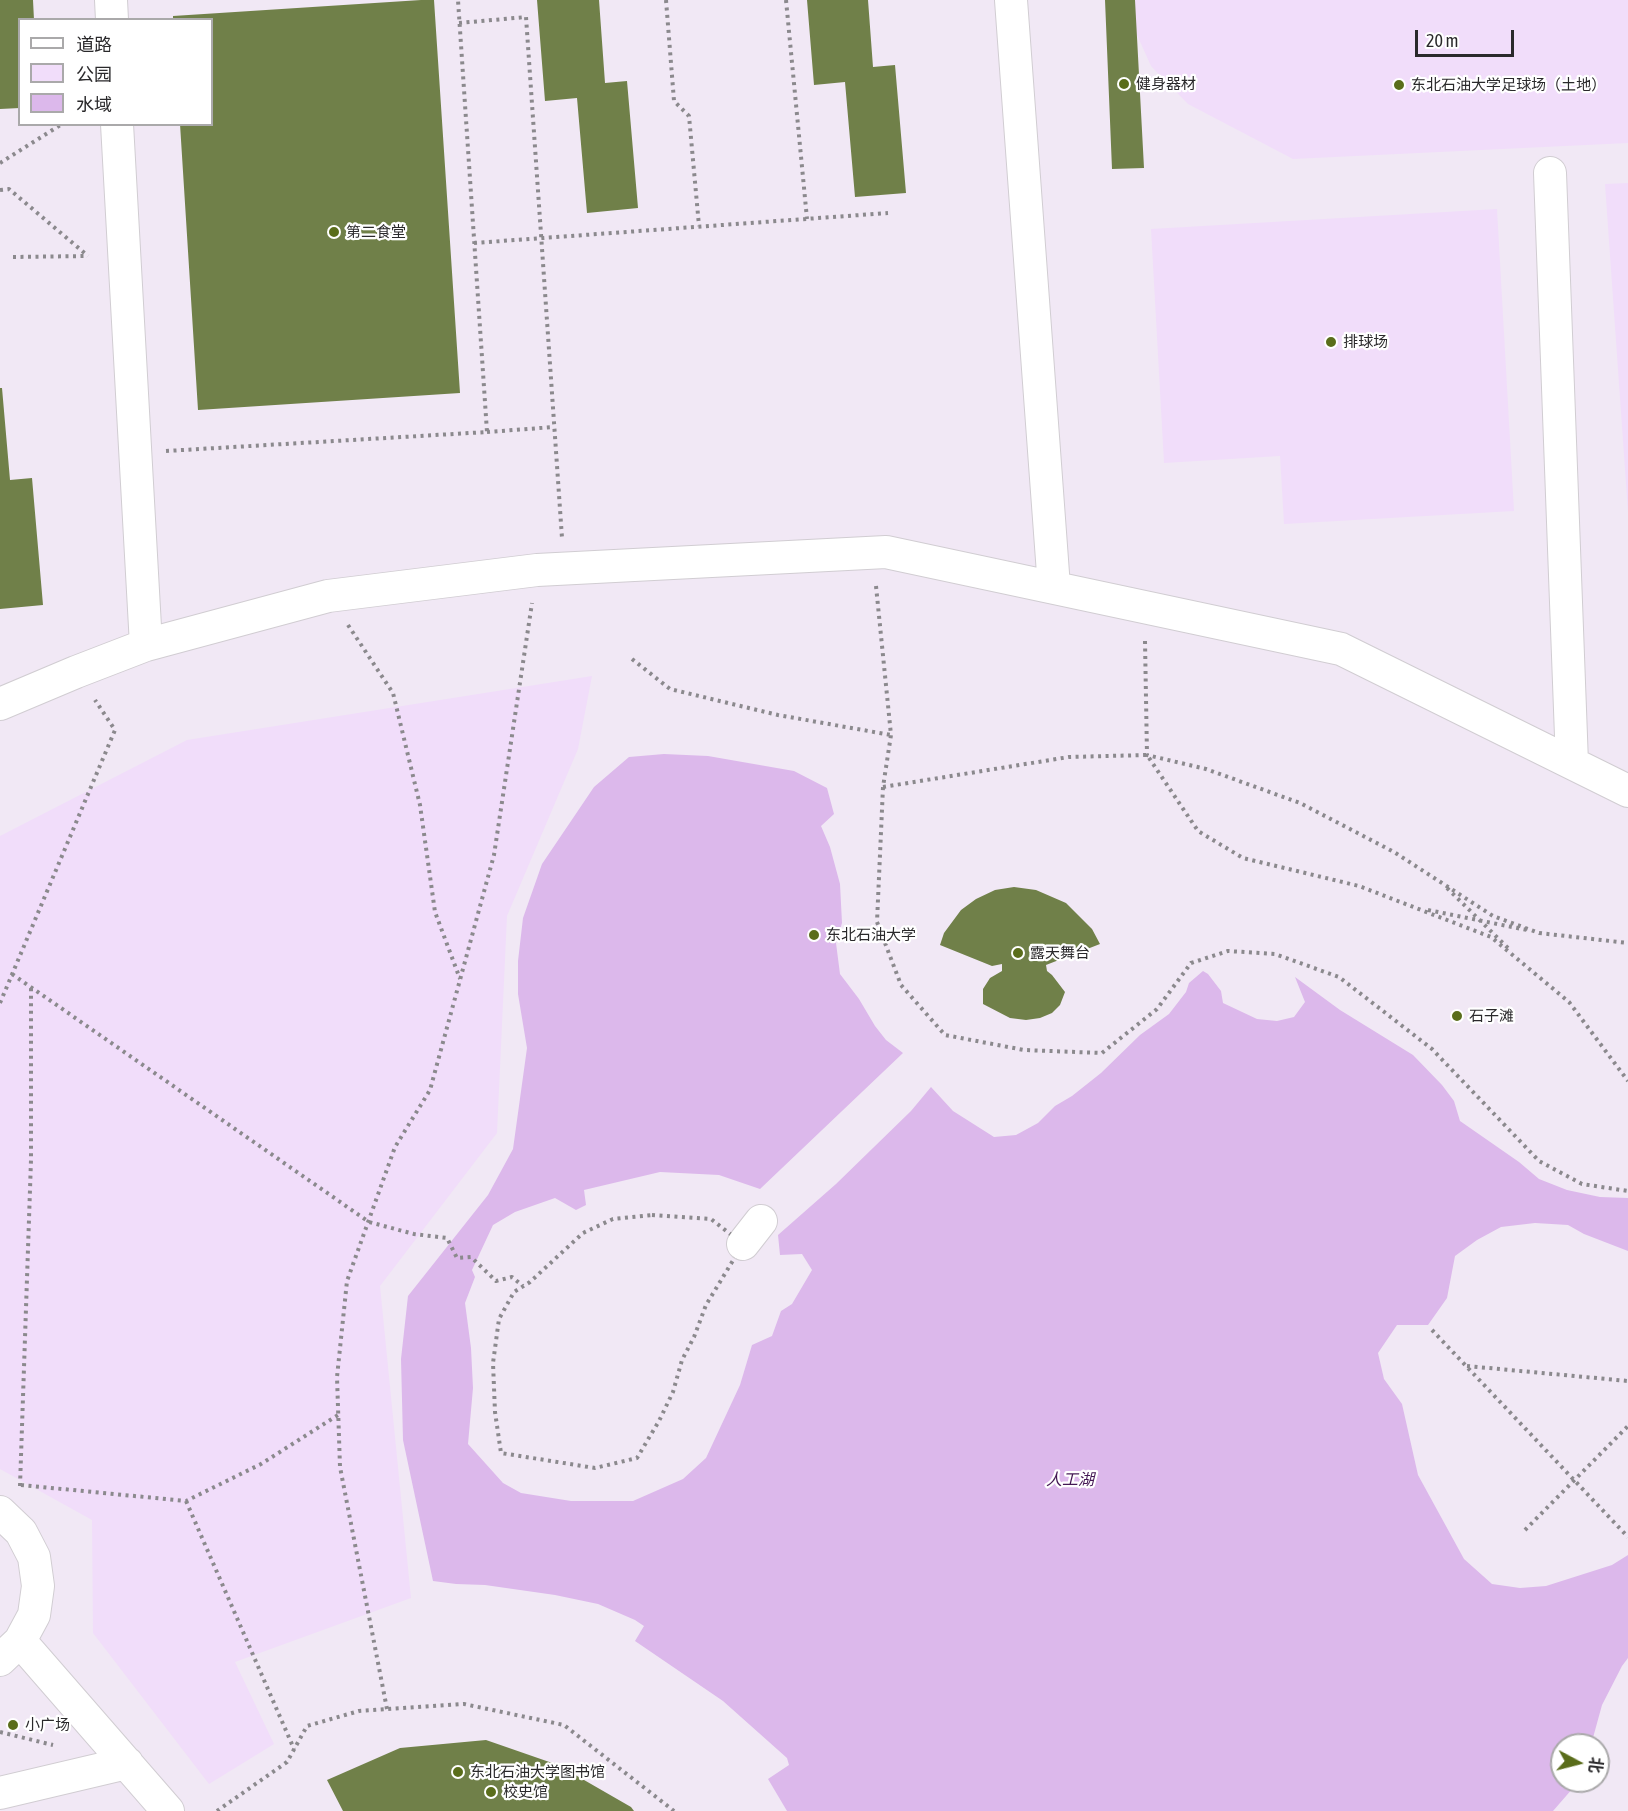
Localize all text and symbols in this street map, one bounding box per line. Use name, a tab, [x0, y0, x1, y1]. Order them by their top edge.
legend	[18, 18, 213, 126]
scale bar	[1418, 18, 1517, 56]
text: 20 m	[1426, 30, 1458, 51]
text: 道路	[76, 34, 112, 55]
text: 公园	[76, 64, 112, 85]
place label: 健身器材	[1136, 75, 1196, 93]
place label: 东北石油大学足球场（土地）	[1411, 76, 1606, 94]
marker: 健身器材	[1117, 77, 1131, 91]
marker: 东北石油大学足球场（土地）	[1392, 78, 1406, 92]
text: 水域	[76, 94, 112, 115]
place label: 第二食堂	[346, 223, 406, 241]
marker: 第二食堂	[327, 225, 341, 239]
place label: 排球场	[1343, 333, 1388, 351]
marker: 排球场	[1324, 335, 1338, 349]
place label: 东北石油大学	[826, 926, 916, 944]
marker: 东北石油大学	[807, 928, 821, 942]
place label: 露天舞台	[1030, 944, 1090, 962]
marker: 露天舞台	[1011, 946, 1025, 960]
place label: 石子滩	[1469, 1007, 1514, 1025]
marker: 石子滩	[1450, 1009, 1464, 1023]
water label: 人工湖	[1046, 1470, 1094, 1490]
place label: 小广场	[25, 1716, 70, 1734]
marker: 小广场	[6, 1718, 20, 1732]
north arrow	[1550, 1733, 1610, 1793]
text: 北	[1586, 1756, 1606, 1774]
place label: 东北石油大学图书馆	[470, 1763, 605, 1781]
marker: 东北石油大学图书馆	[451, 1765, 465, 1779]
place label: 校史馆	[503, 1783, 548, 1801]
marker: 校史馆	[484, 1785, 498, 1799]

